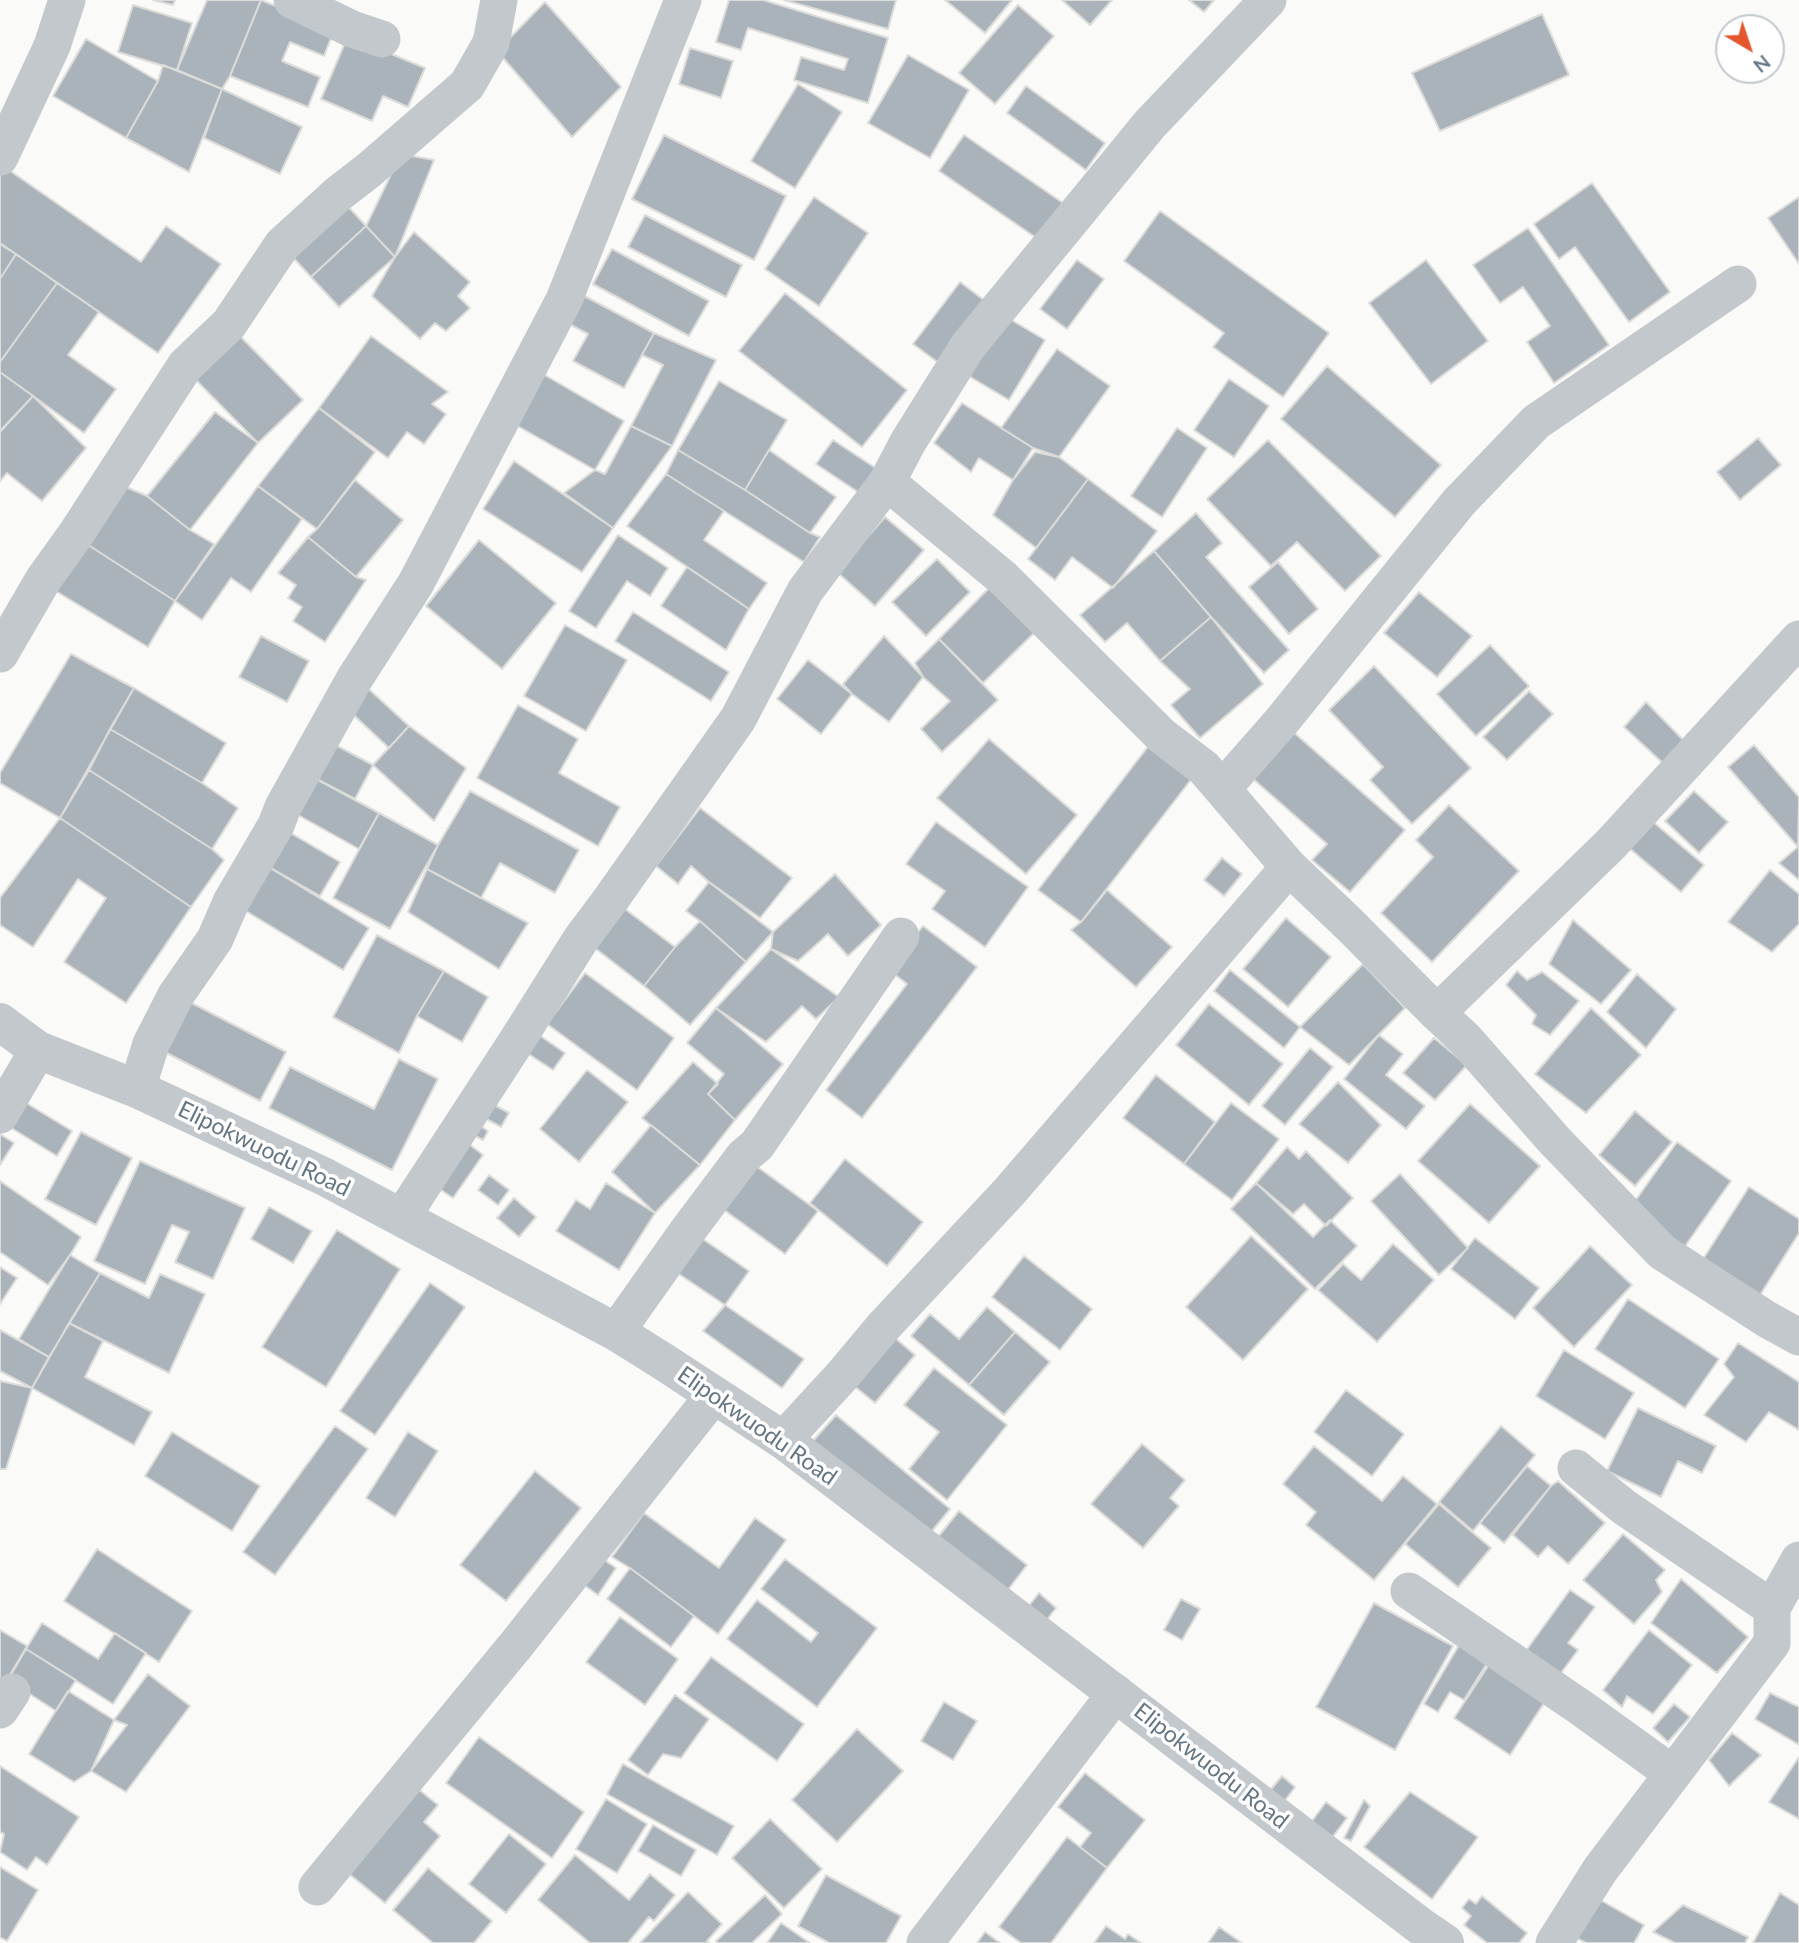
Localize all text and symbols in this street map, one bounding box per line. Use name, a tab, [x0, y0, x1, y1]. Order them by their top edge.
north arrow	[1715, 14, 1785, 84]
text: N	[1749, 51, 1775, 78]
street label: Elipokwuodu Road	[173, 1095, 355, 1203]
street label: Elipokwuodu Road	[672, 1361, 842, 1491]
street label: Elipokwuodu Road	[1128, 1697, 1294, 1835]

